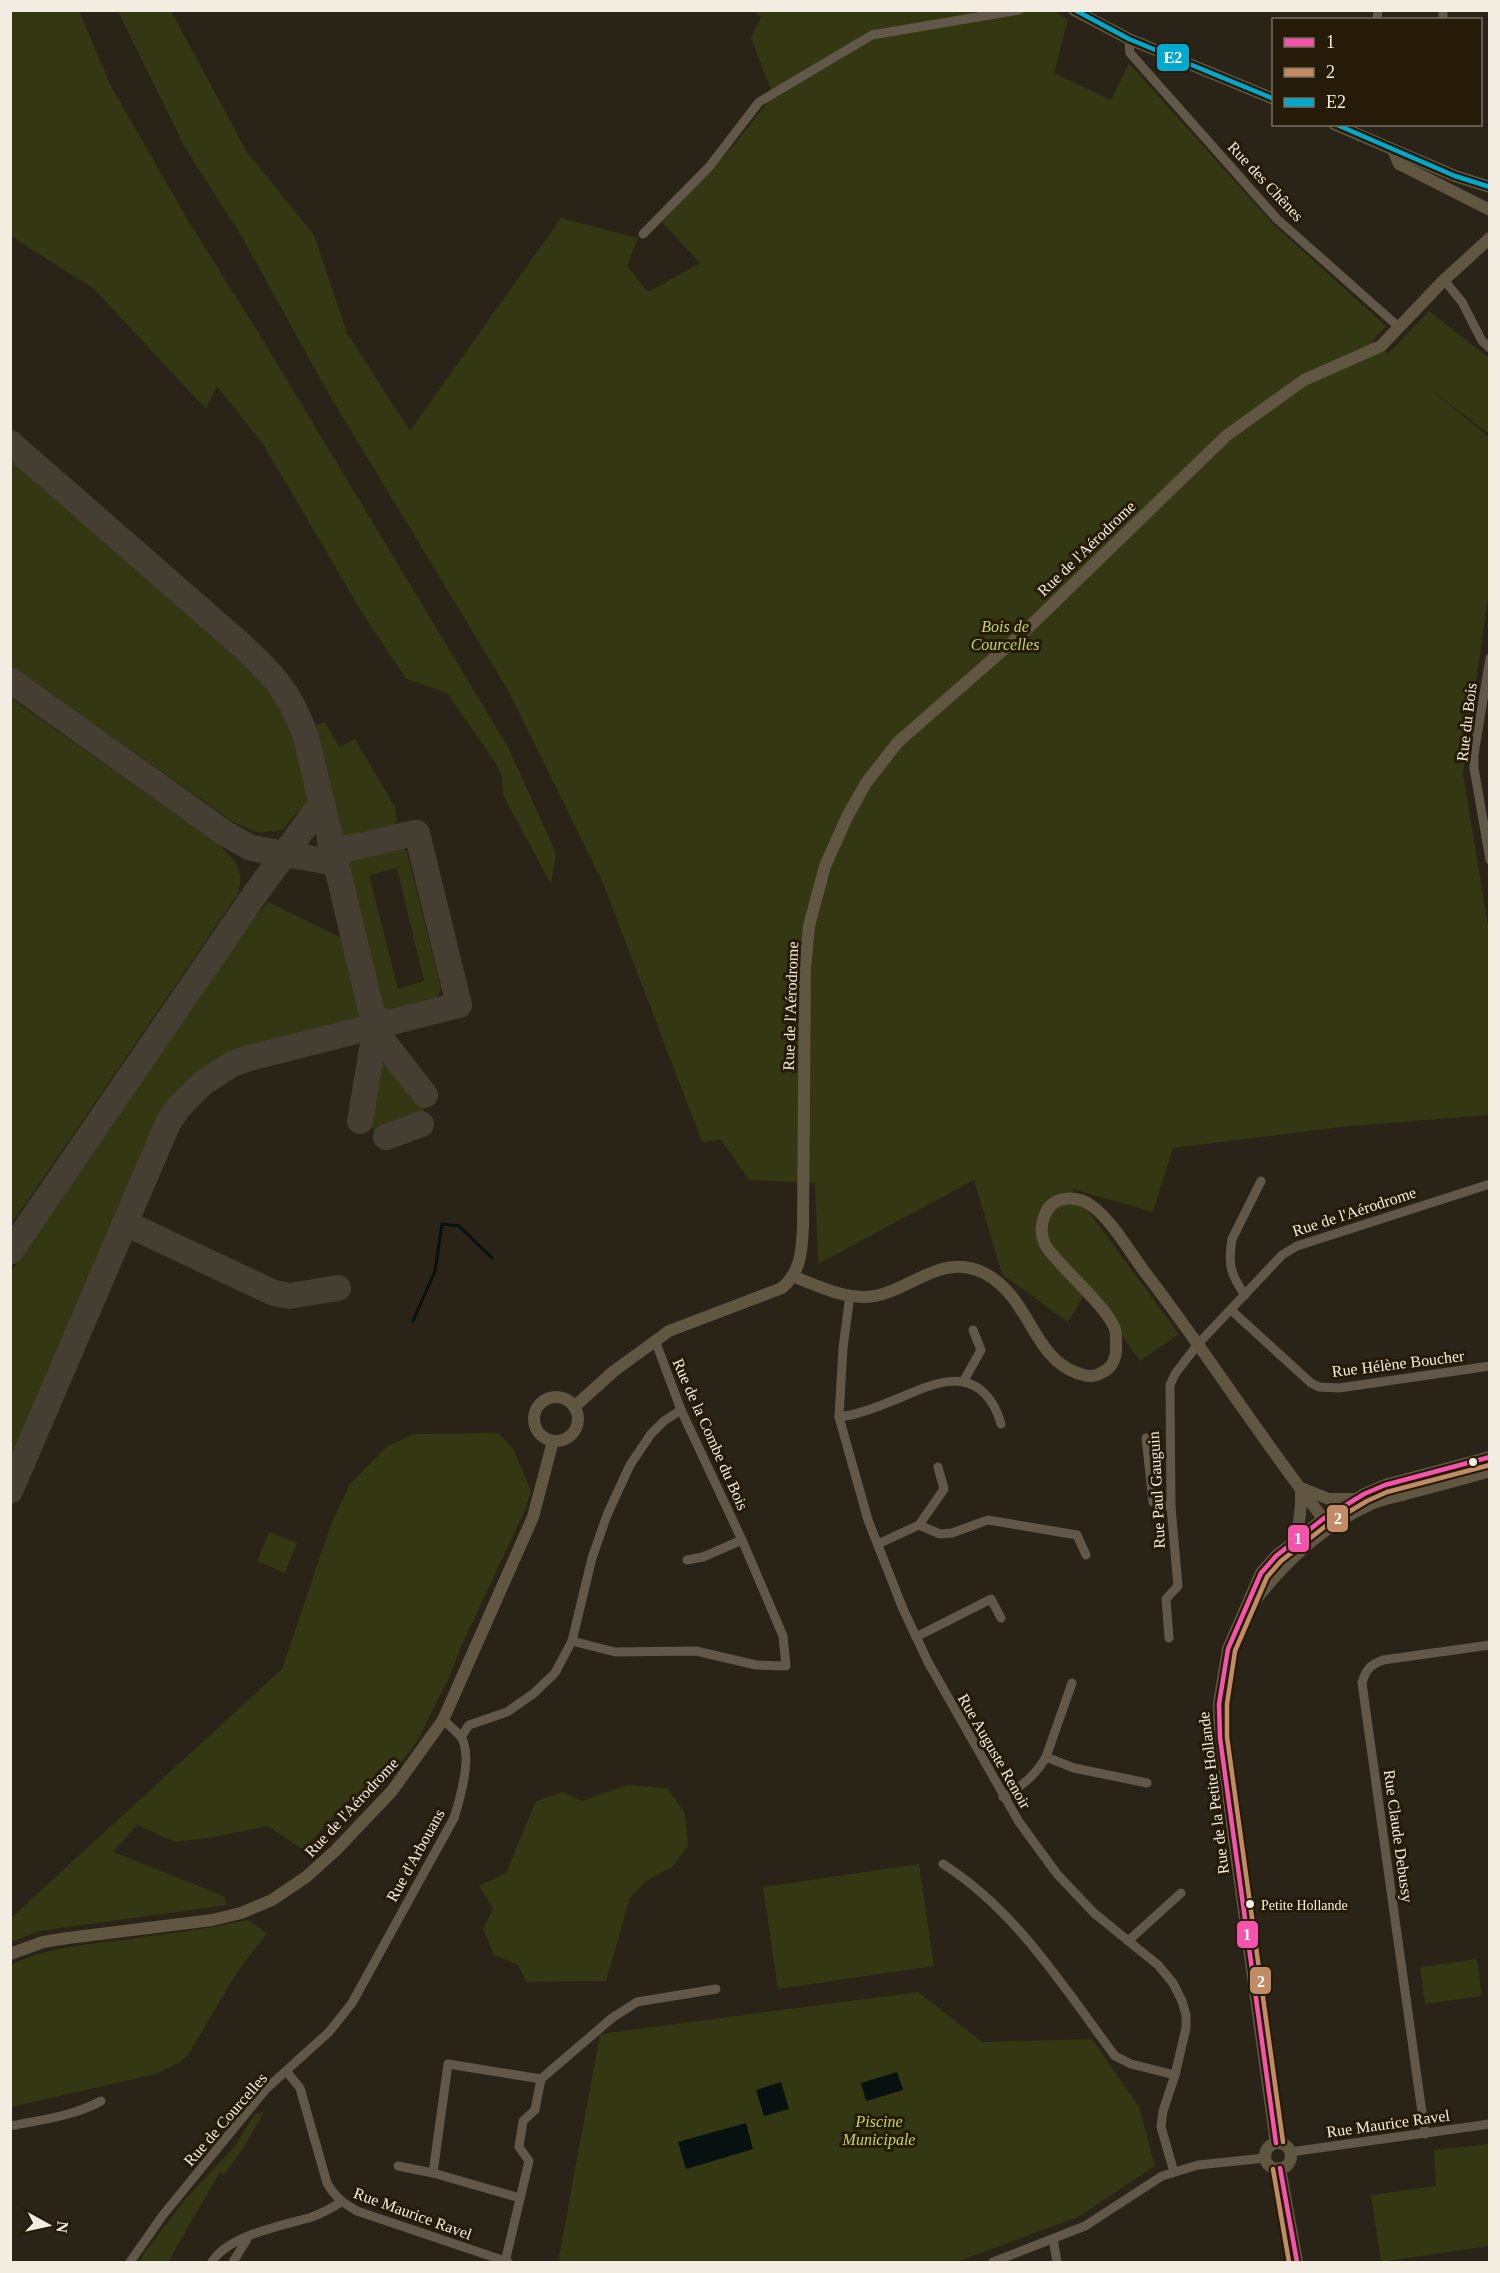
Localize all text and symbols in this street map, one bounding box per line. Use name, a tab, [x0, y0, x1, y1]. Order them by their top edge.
legend	[1272, 18, 1482, 126]
text: 1	[1326, 32, 1335, 52]
line badge: E2	[1156, 43, 1190, 72]
text: E2	[1164, 49, 1182, 66]
text: 2	[1326, 62, 1335, 82]
text: E2	[1326, 92, 1346, 112]
street label: Rue des Chênes	[1225, 138, 1307, 225]
street label: Rue de l'Aérodrome	[1034, 497, 1139, 599]
park label: Bois de Courcelles	[971, 618, 1039, 653]
street label: Rue du Bois	[1453, 682, 1480, 762]
street label: Rue de l'Aérodrome	[780, 941, 801, 1071]
street label: Rue de l'Aérodrome	[1290, 1183, 1418, 1240]
street label: Rue Hélène Boucher	[1331, 1347, 1466, 1380]
street label: Rue de la Combe du Bois	[669, 1356, 752, 1513]
street label: Rue Paul Gauguin	[1145, 1431, 1169, 1549]
unlabelled marker	[1467, 1456, 1479, 1468]
line badge: 2	[1326, 1504, 1349, 1533]
text: 2	[1334, 1510, 1342, 1527]
line badge: 1	[1287, 1524, 1310, 1553]
text: 1	[1294, 1530, 1302, 1547]
street label: Rue Auguste Renoir	[954, 1691, 1035, 1813]
street label: Rue de la Petite Hollande	[1195, 1711, 1232, 1875]
street label: Rue de l'Aérodrome	[301, 1754, 402, 1860]
street label: Rue Claude Debussy	[1380, 1768, 1416, 1904]
street label: Rue d'Arbouans	[383, 1806, 448, 1904]
marker: Petite Hollande	[1244, 1898, 1256, 1910]
place label: Petite Hollande	[1261, 1898, 1348, 1913]
line badge: 1	[1236, 1920, 1259, 1949]
text: 1	[1243, 1926, 1251, 1943]
line badge: 2	[1249, 1966, 1272, 1995]
text: 2	[1257, 1973, 1265, 1990]
street label: Rue de Courcelles	[180, 2069, 270, 2169]
street label: Rue Maurice Ravel	[1325, 2106, 1451, 2141]
park label: Piscine Municipale	[842, 2113, 915, 2149]
street label: Rue Maurice Ravel	[351, 2184, 475, 2243]
north arrow	[18, 2195, 78, 2255]
text: N	[53, 2220, 72, 2234]

